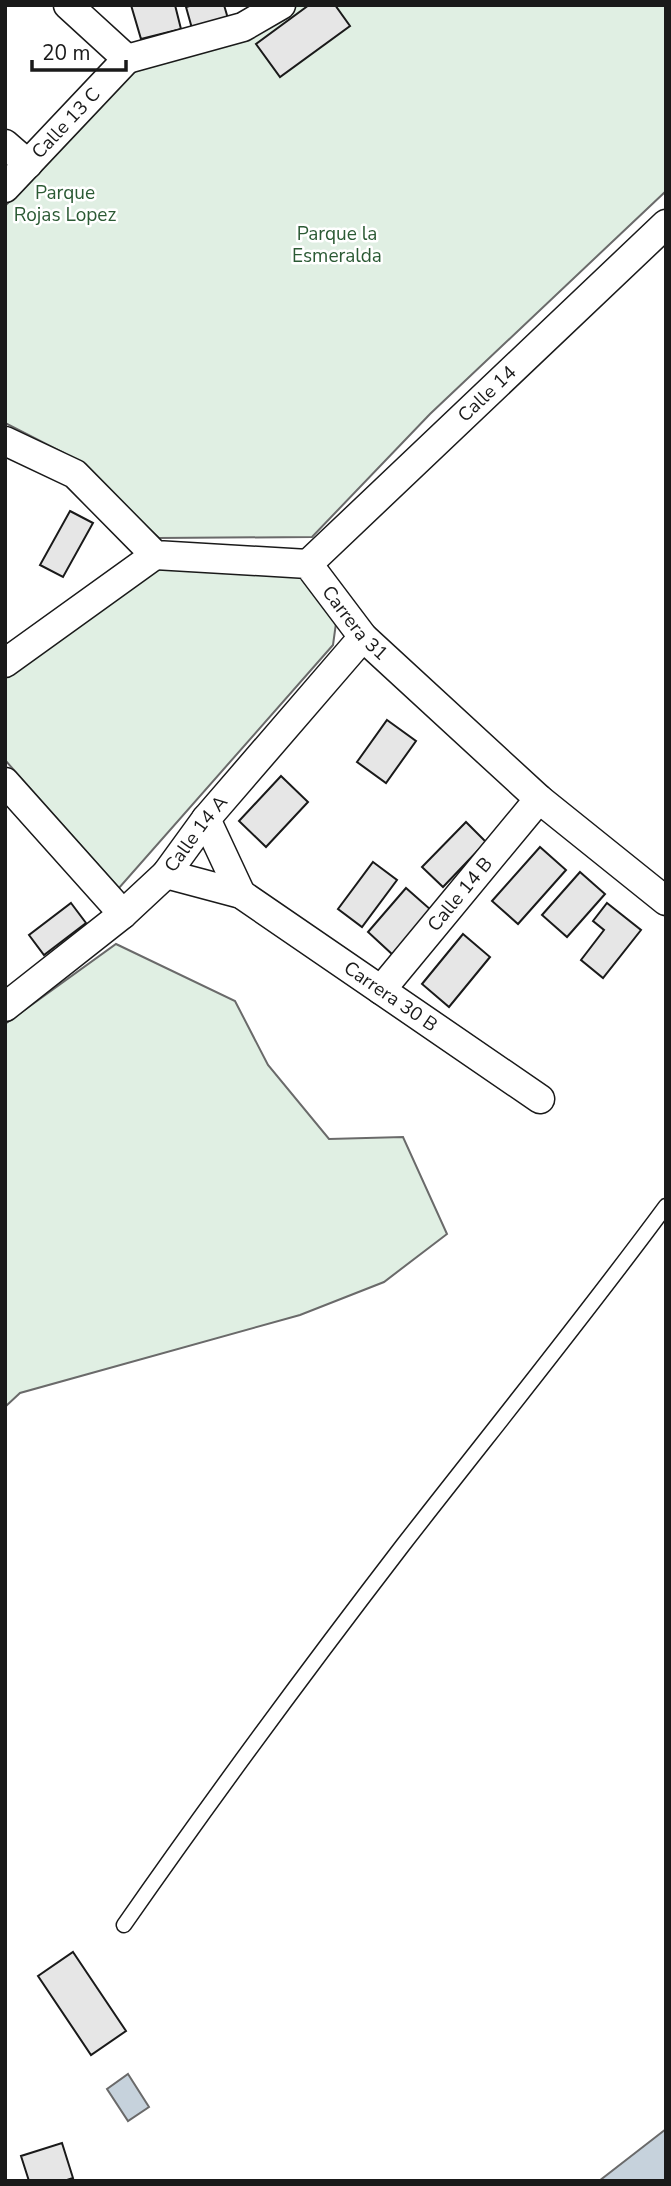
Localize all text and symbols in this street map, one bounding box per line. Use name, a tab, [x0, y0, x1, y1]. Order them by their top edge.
scale bar	[32, 28, 126, 72]
text: 20 m	[42, 39, 91, 67]
street label: Calle 13 C	[26, 82, 106, 165]
park label: Parque Rojas Lopez	[14, 180, 116, 228]
park label: Parque la Esmeralda	[292, 221, 382, 269]
street label: Calle 14	[452, 360, 522, 428]
street label: Carrera 31	[316, 580, 393, 667]
street label: Calle 14 A	[158, 790, 234, 878]
street label: Calle 14 B	[422, 852, 499, 937]
street label: Carrera 30 B	[339, 955, 443, 1038]

